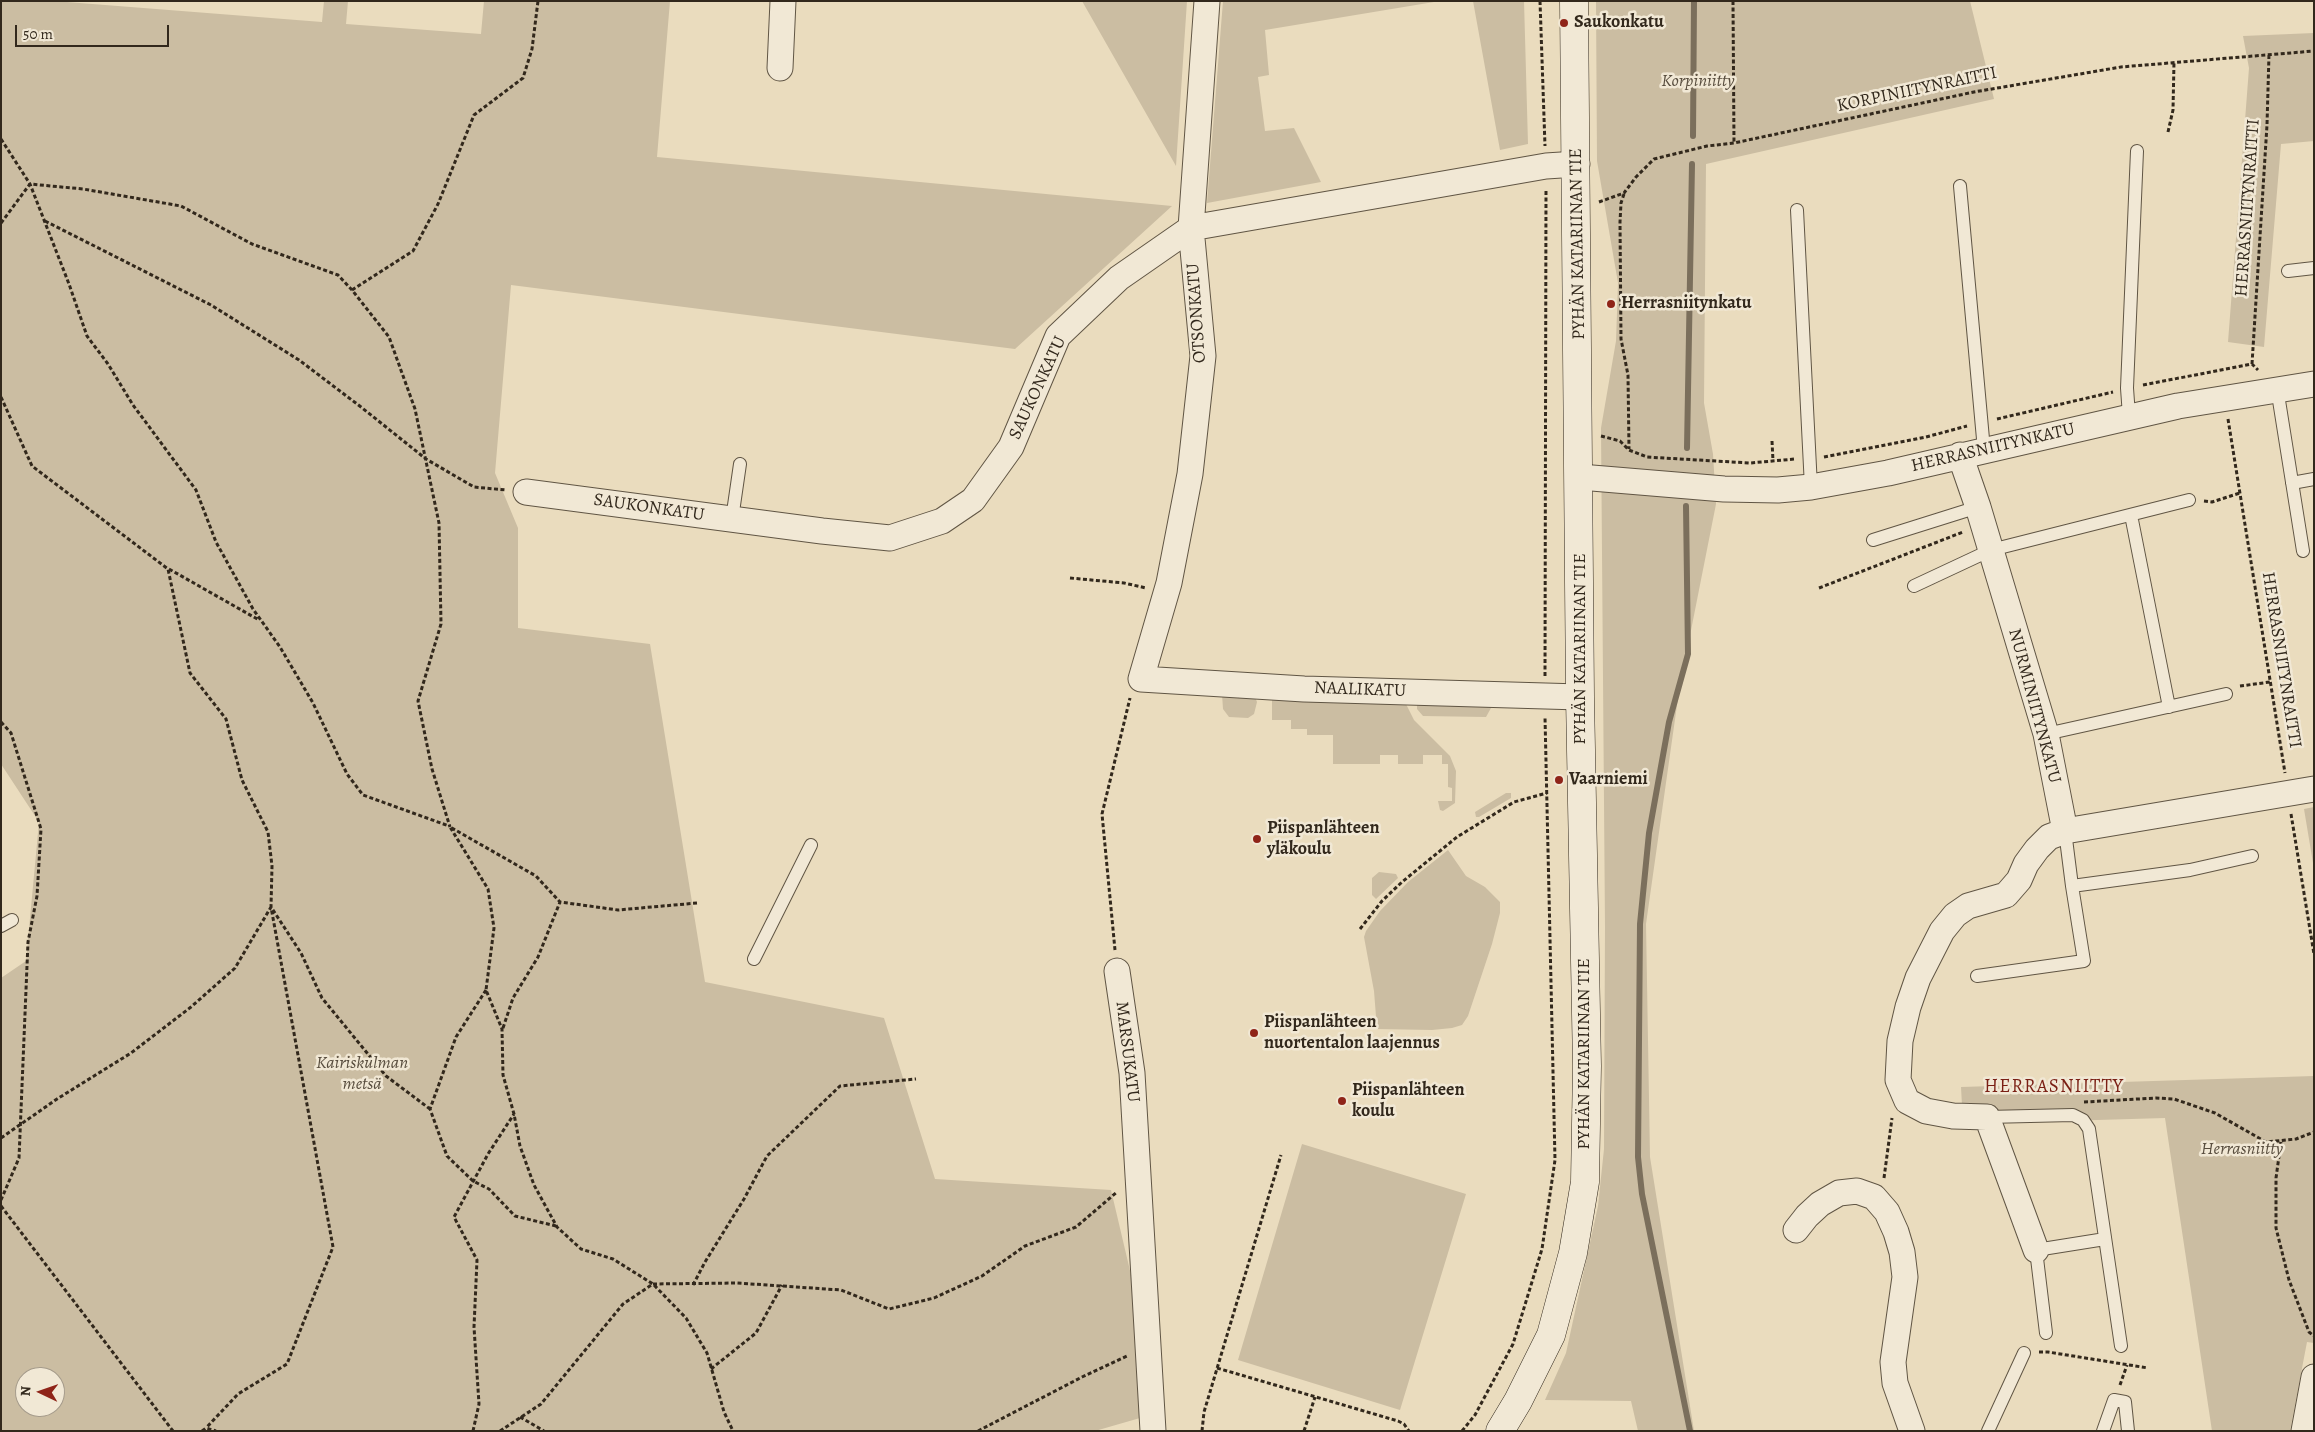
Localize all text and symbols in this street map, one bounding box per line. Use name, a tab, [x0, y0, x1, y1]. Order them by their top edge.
place label: Saukonkatu	[1574, 12, 1664, 34]
scale bar	[18, 15, 171, 47]
marker: Saukonkatu	[1558, 17, 1570, 29]
text: 50 m	[23, 24, 53, 44]
street label: KORPINIITYNRAITTI	[1835, 63, 1999, 117]
park label: Korpiniitty	[1661, 71, 1735, 93]
street label: HERRASNIITYNRAITTI	[2231, 118, 2265, 298]
street label: PYHÄN KATARIINAN TIE	[1566, 148, 1590, 340]
street label: OTSONKATU	[1183, 262, 1211, 364]
place label: Herrasniitynkatu	[1621, 293, 1752, 315]
marker: Herrasniitynkatu	[1605, 298, 1617, 310]
street label: SAUKONKATU	[1005, 333, 1071, 443]
street label: HERRASNIITYNKATU	[1909, 419, 2077, 477]
street label: SAUKONKATU	[592, 490, 706, 526]
street label: PYHÄN KATARIINAN TIE	[1570, 553, 1592, 745]
street label: HERRASNIITYNRAITTI	[2256, 570, 2306, 750]
street label: NURMINIITYNKATU	[2003, 626, 2065, 786]
street label: NAALIKATU	[1314, 678, 1406, 702]
place label: Vaarniemi	[1569, 769, 1648, 791]
marker: Vaarniemi	[1553, 774, 1565, 786]
place label: Piispanlähteen yläkoulu	[1267, 818, 1380, 861]
marker: Piispanlähteen yläkoulu	[1251, 833, 1263, 845]
street label: PYHÄN KATARIINAN TIE	[1574, 958, 1596, 1150]
street label: MARSUKATU	[1110, 1000, 1144, 1104]
place label: Piispanlähteen nuortentalon laajennus	[1264, 1012, 1440, 1054]
marker: Piispanlähteen nuortentalon laajennus	[1248, 1027, 1260, 1039]
park label: Kairiskulman metsä	[316, 1053, 408, 1096]
district label: HERRASNIITTY	[1982, 1076, 2126, 1098]
place label: Piispanlähteen koulu	[1352, 1080, 1465, 1122]
marker: Piispanlähteen koulu	[1336, 1095, 1348, 1107]
park label: Herrasniitty	[2201, 1139, 2283, 1161]
north arrow	[15, 1367, 65, 1417]
text: N	[16, 1386, 35, 1397]

